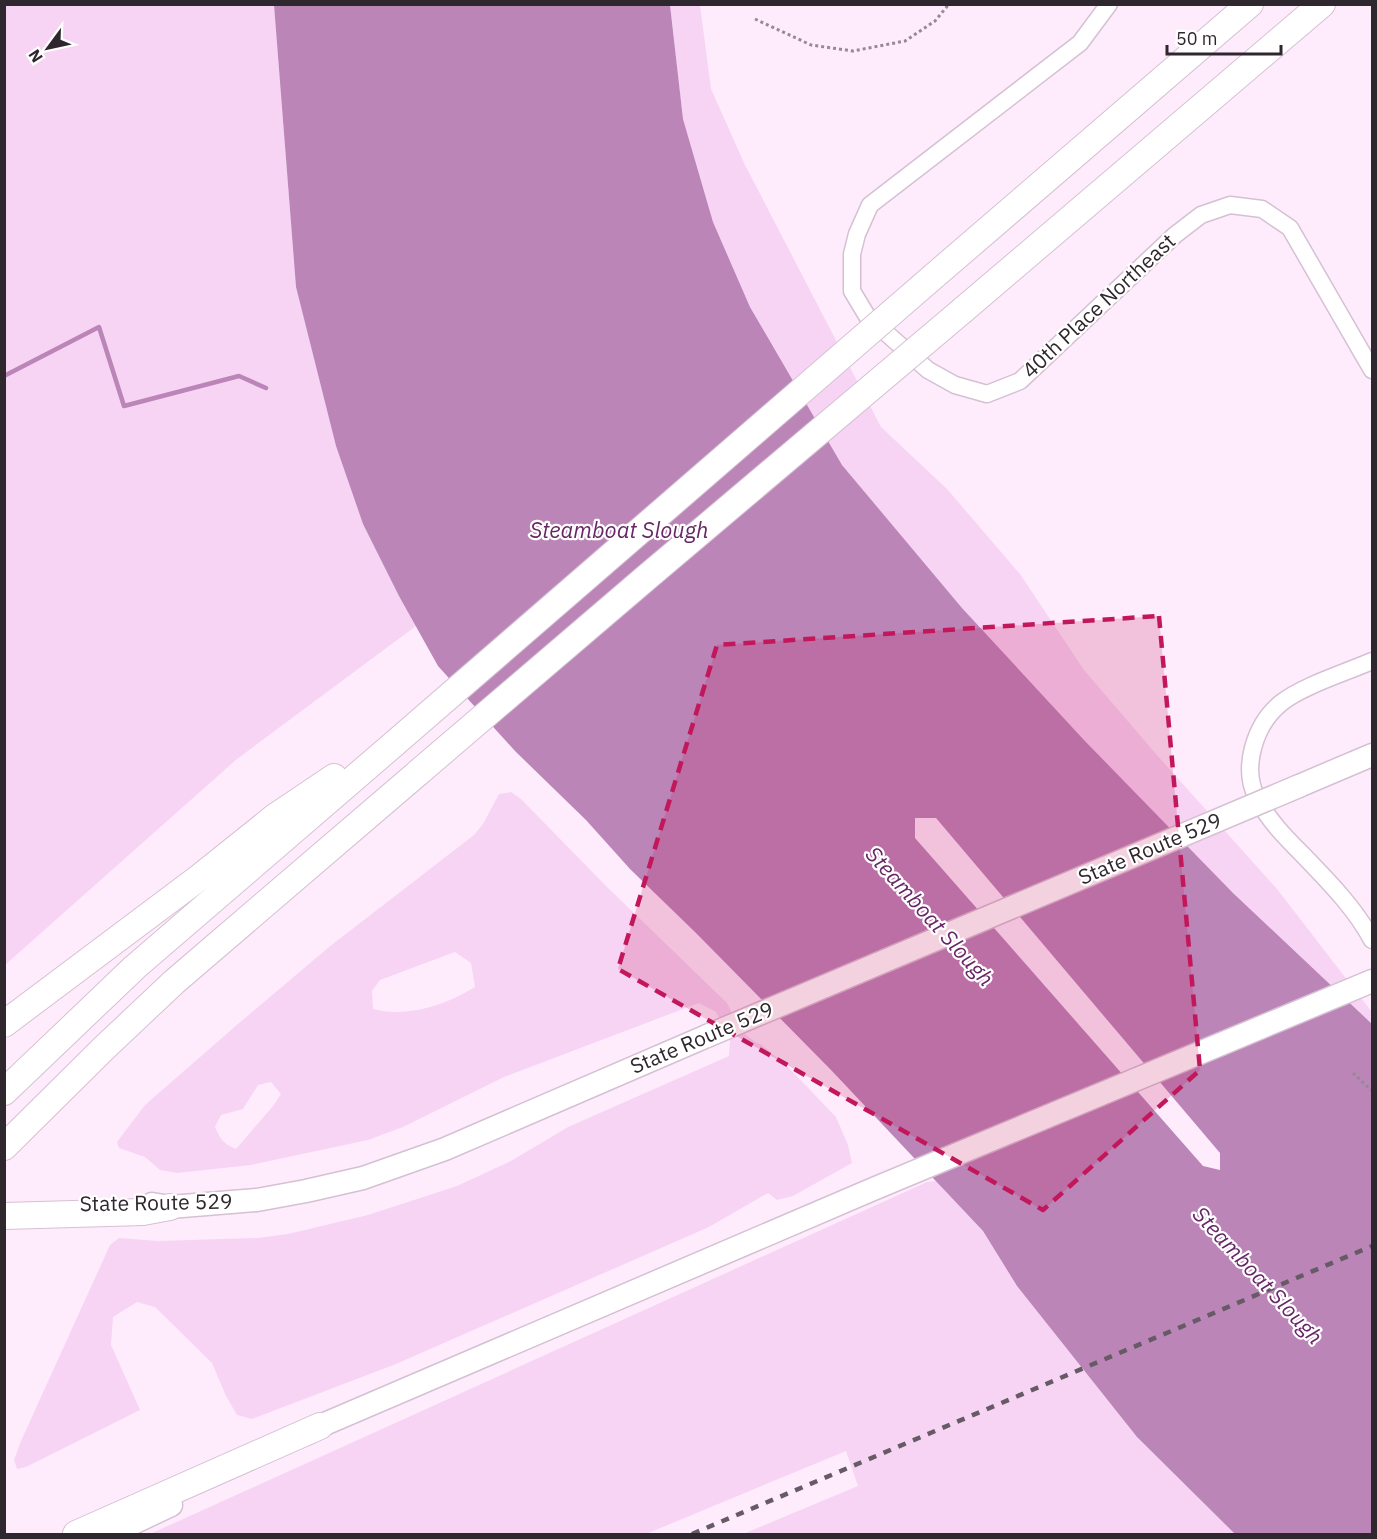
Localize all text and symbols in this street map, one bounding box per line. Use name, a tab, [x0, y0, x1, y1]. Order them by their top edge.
north arrow	[18, 18, 78, 78]
scale bar	[1167, 18, 1281, 56]
text: 50 m	[1176, 27, 1218, 50]
text: N	[24, 46, 47, 66]
street label: 40th Place Northeast	[1016, 227, 1181, 384]
water label: Steamboat Slough	[530, 515, 708, 544]
street label: State Route 529	[1074, 805, 1225, 891]
water label: Steamboat Slough	[860, 840, 1001, 992]
street label: State Route 529	[626, 994, 777, 1080]
street label: State Route 529	[79, 1187, 233, 1217]
water label: Steamboat Slough	[1187, 1199, 1330, 1350]

